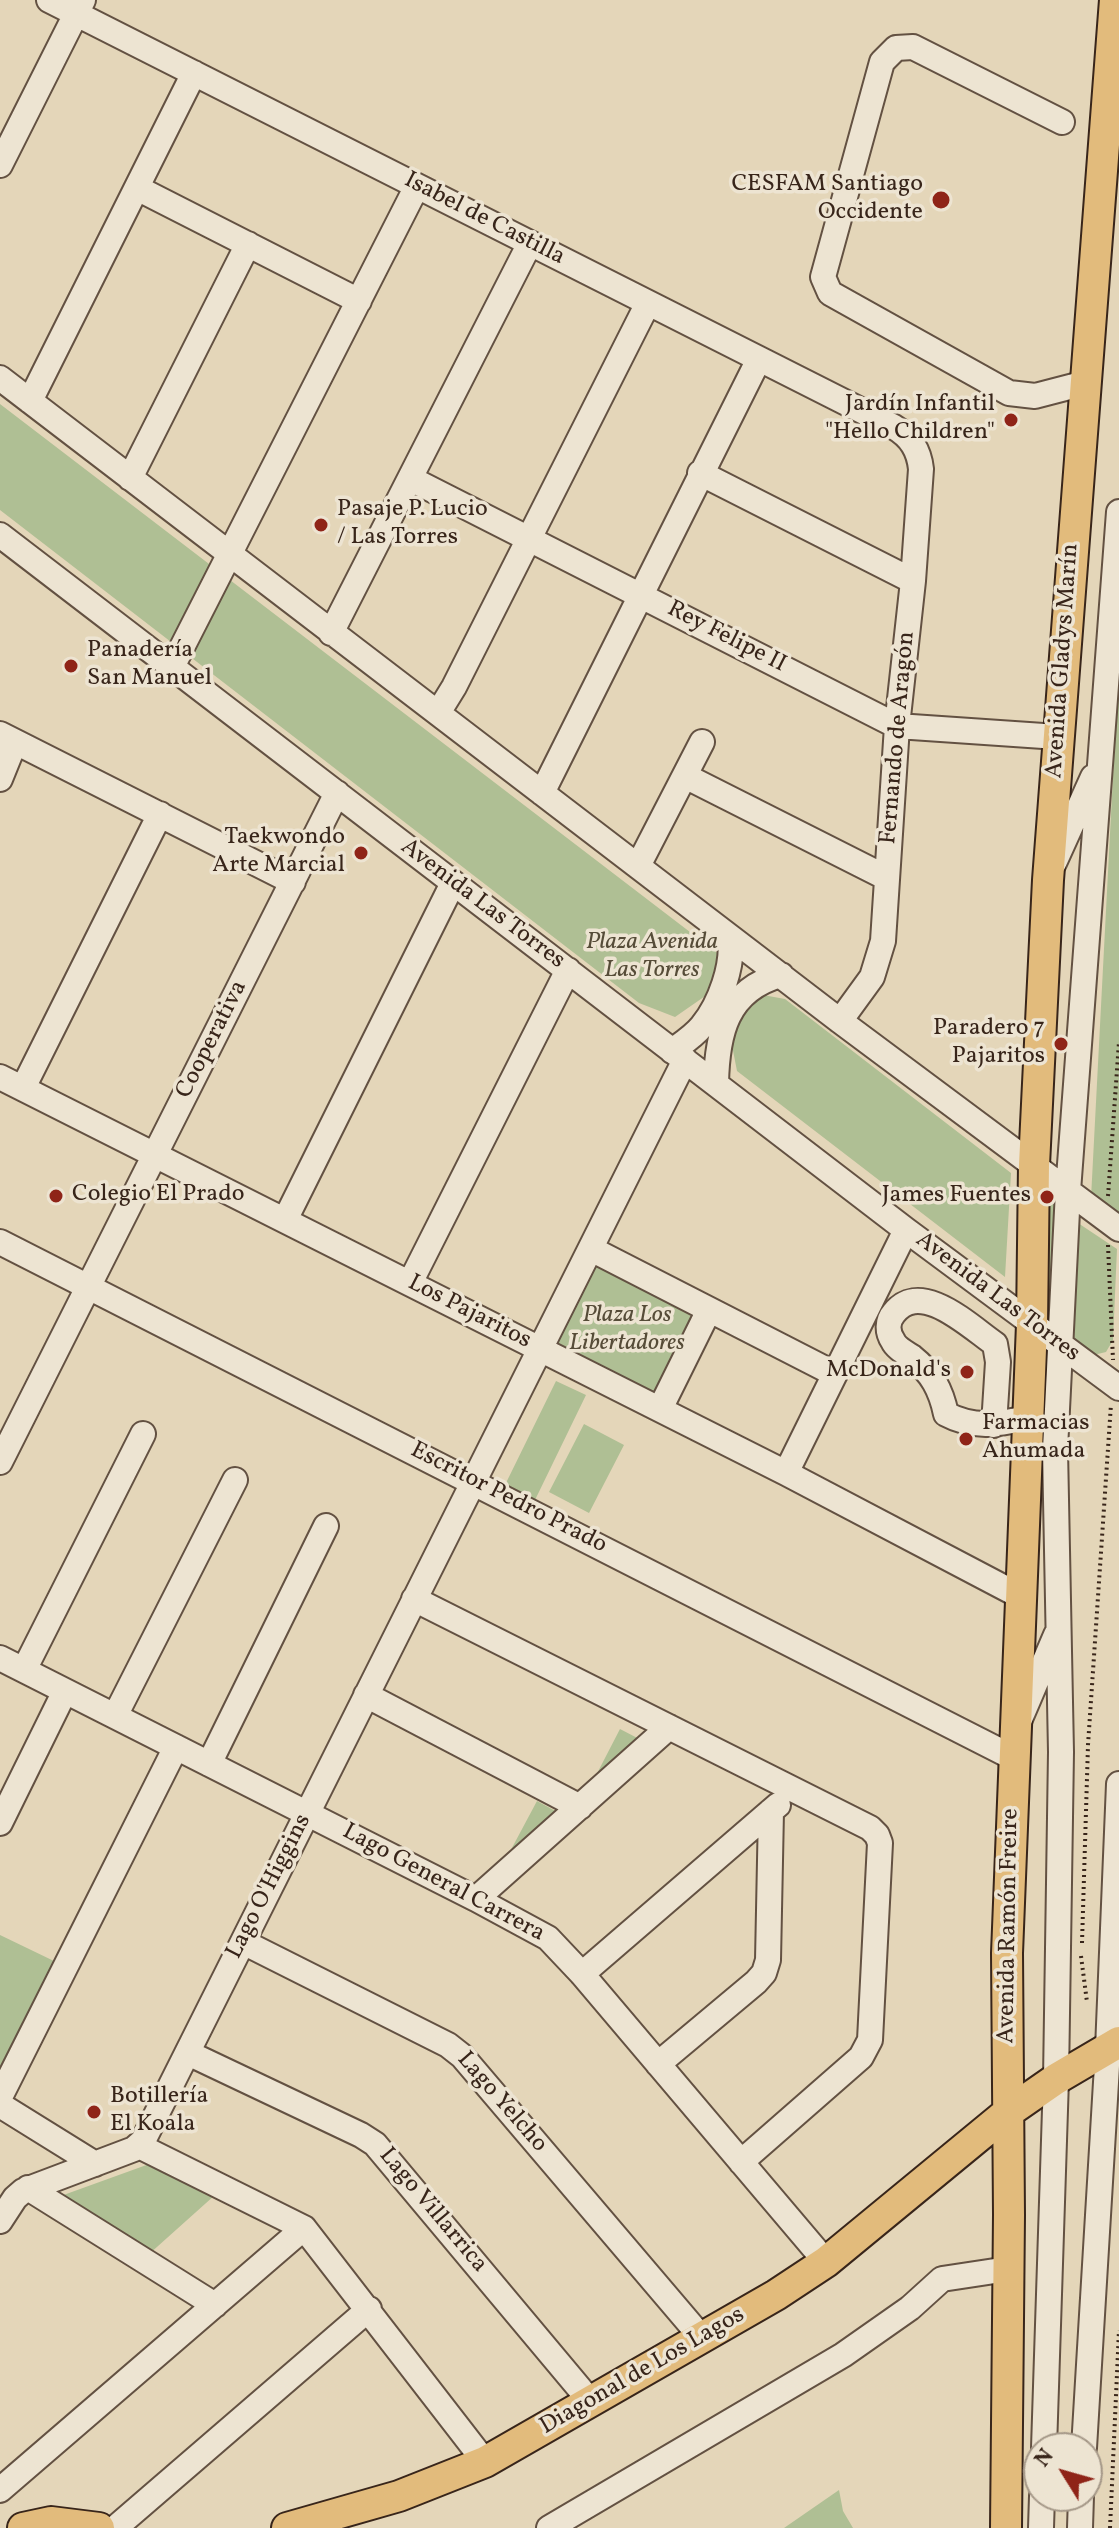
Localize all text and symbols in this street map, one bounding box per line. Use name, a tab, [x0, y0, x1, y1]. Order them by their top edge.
street label: Isabel de Castilla	[399, 167, 569, 273]
place label: CESFAM Santiago Occidente	[731, 172, 923, 228]
marker: CESFAM Santiago Occidente	[930, 189, 952, 211]
place label: Jardín Infantil "Hello Children"	[825, 392, 995, 448]
marker: Jardín Infantil "Hello Children"	[1002, 411, 1020, 429]
place label: Pasaje P. Lucio / Las Torres	[337, 497, 488, 553]
marker: Pasaje P. Lucio / Las Torres	[312, 516, 330, 534]
street label: Avenida Gladys Marín	[1041, 543, 1087, 779]
street label: Rey Felipe II	[662, 596, 790, 680]
street label: Fernando de Aragón	[875, 630, 923, 846]
place label: Panadería San Manuel	[87, 638, 212, 694]
marker: Panadería San Manuel	[62, 657, 80, 675]
place label: Taekwondo Arte Marcial	[212, 825, 345, 881]
street label: Avenida Las Torres	[394, 834, 570, 976]
marker: Taekwondo Arte Marcial	[352, 844, 370, 862]
park label: Plaza Avenida Las Torres	[586, 930, 718, 986]
street label: Cooperativa	[171, 976, 255, 1104]
place label: Paradero 7 Pajaritos	[933, 1016, 1045, 1072]
marker: Paradero 7 Pajaritos	[1052, 1035, 1070, 1053]
place label: Colegio El Prado	[72, 1182, 244, 1210]
place label: James Fuentes	[882, 1183, 1031, 1211]
marker: Colegio El Prado	[47, 1187, 65, 1205]
marker: James Fuentes	[1038, 1188, 1056, 1206]
street label: Avenida Las Torres	[909, 1227, 1085, 1369]
street label: Los Pajaritos	[403, 1270, 535, 1356]
park label: Plaza Los Libertadores	[569, 1303, 685, 1359]
place label: McDonald's	[826, 1358, 951, 1386]
marker: McDonald's	[958, 1363, 976, 1381]
place label: Farmacias Ahumada	[982, 1411, 1090, 1467]
marker: Farmacias Ahumada	[957, 1430, 975, 1448]
street label: Escritor Pedro Prado	[405, 1437, 611, 1561]
street label: Avenida Ramón Freire	[994, 1808, 1026, 2044]
street label: Lago O'Higgins	[221, 1810, 319, 1964]
street label: Lago General Carrera	[337, 1818, 549, 1950]
street label: Lago Yelcho	[449, 2047, 553, 2159]
place label: Botillería El Koala	[110, 2084, 208, 2140]
marker: Botillería El Koala	[85, 2103, 103, 2121]
street label: Lago Villarrica	[371, 2143, 493, 2279]
street label: Diagonal de Los Lagos	[535, 2302, 751, 2442]
north arrow	[1023, 2432, 1103, 2512]
text: N	[1028, 2443, 1062, 2474]

